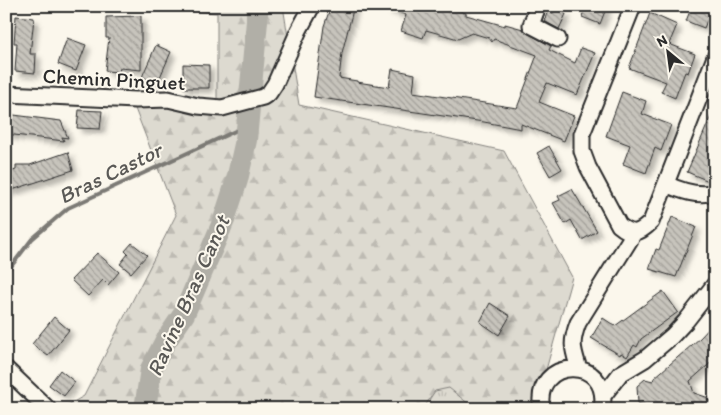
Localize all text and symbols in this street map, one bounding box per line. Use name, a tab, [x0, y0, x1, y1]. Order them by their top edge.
north arrow	[644, 28, 694, 78]
text: N	[654, 31, 670, 51]
street label: Chemin Pinguet	[42, 63, 186, 95]
water label: Bras Castor	[54, 135, 169, 210]
water label: Ravine Bras Canot	[140, 210, 236, 381]

